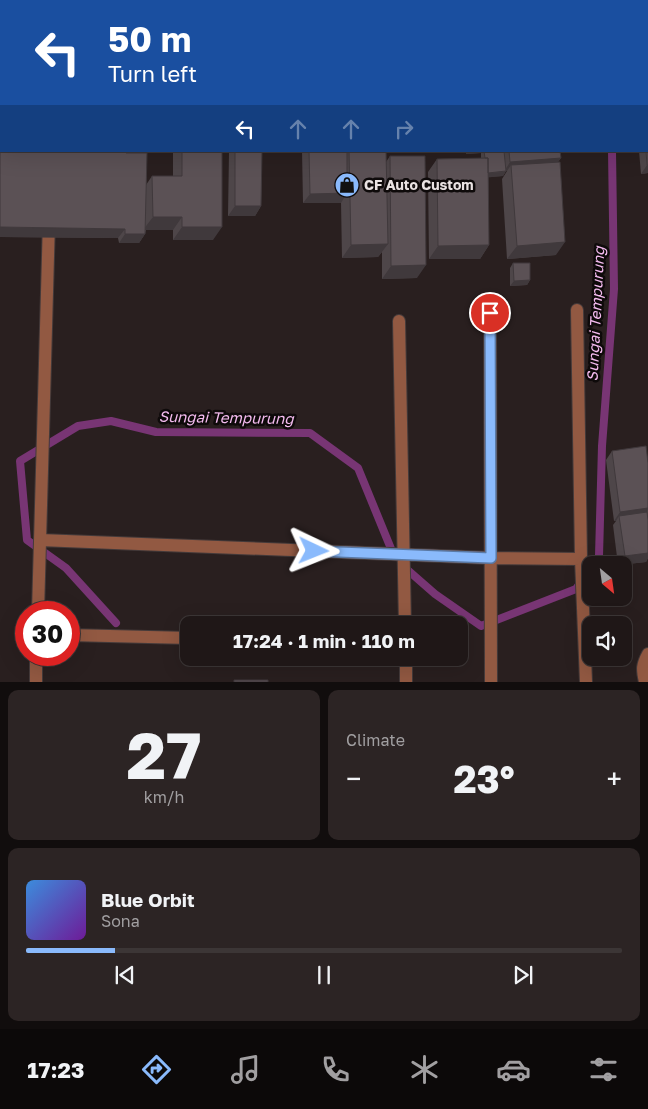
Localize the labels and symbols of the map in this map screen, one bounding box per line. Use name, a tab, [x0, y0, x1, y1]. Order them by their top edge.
shop icon: CF Auto Custom	[334, 172, 360, 198]
place label: CF Auto Custom	[364, 176, 474, 193]
water label: Sungai Tempurung	[582, 244, 609, 382]
pin	[469, 292, 511, 334]
water label: Sungai Tempurung	[158, 407, 295, 428]
position arrow	[287, 524, 339, 576]
north arrow	[582, 556, 632, 606]
speed limit sign: 30	[15, 601, 80, 666]

